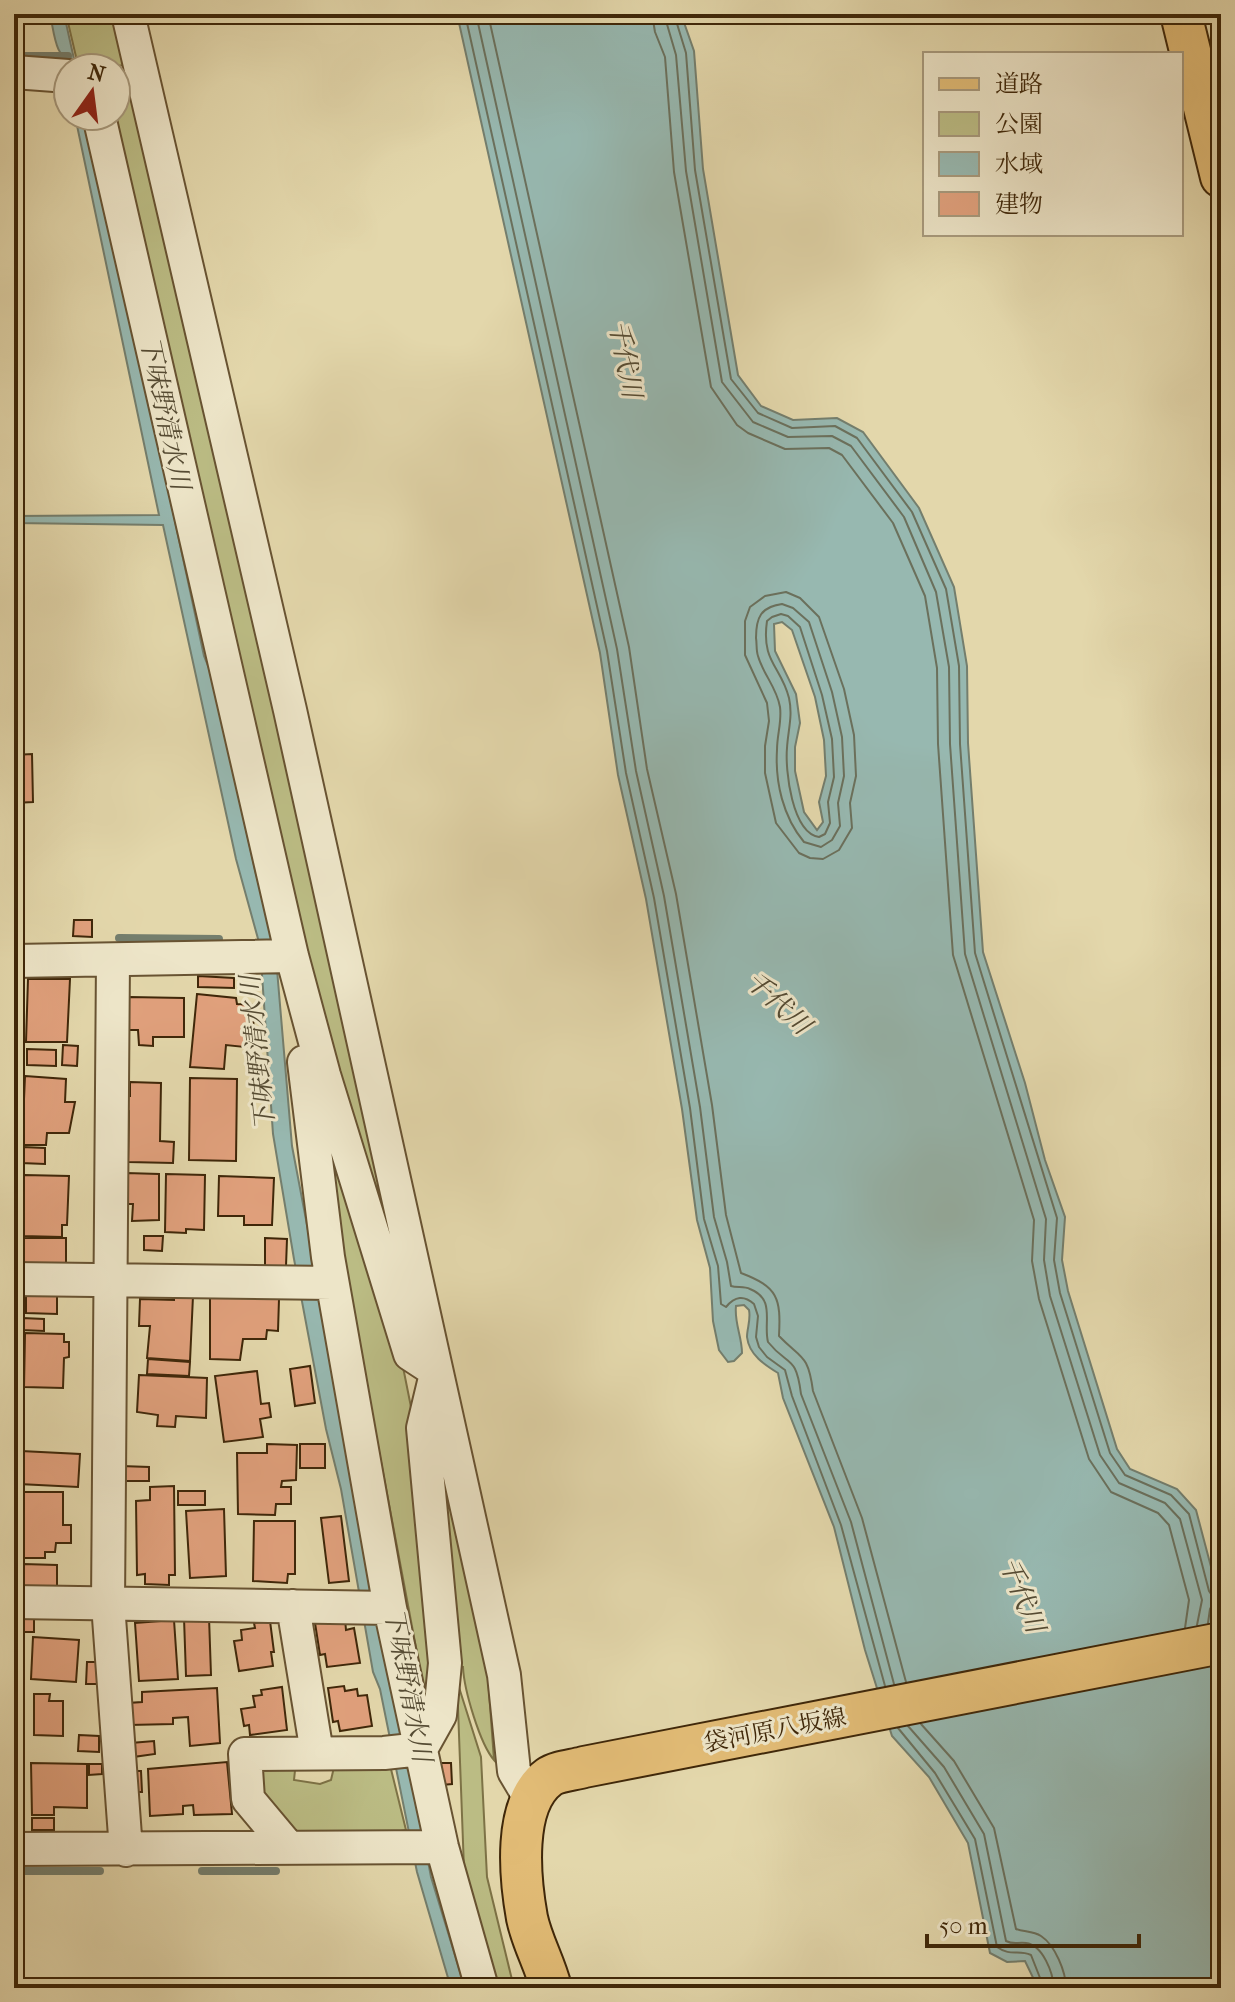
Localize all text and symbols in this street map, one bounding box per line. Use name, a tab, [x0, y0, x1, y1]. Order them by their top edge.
north arrow	[52, 52, 132, 132]
legend	[923, 52, 1183, 236]
text: N	[85, 59, 108, 88]
text: 道路	[995, 70, 1043, 98]
text: 公園	[995, 110, 1043, 138]
text: 水域	[995, 150, 1043, 178]
text: 建物	[995, 190, 1043, 218]
water label: 千代川	[602, 318, 648, 403]
water label: 下味野清水川	[134, 333, 197, 495]
water label: 千代川	[739, 965, 819, 1043]
water label: 下味野清水川	[234, 971, 282, 1132]
water label: 千代川	[993, 1553, 1052, 1640]
water label: 下味野清水川	[378, 1605, 439, 1767]
street label: 袋河原八坂線	[702, 1703, 848, 1757]
scale bar	[927, 1898, 1139, 1948]
text: 50 m	[939, 1912, 988, 1940]

